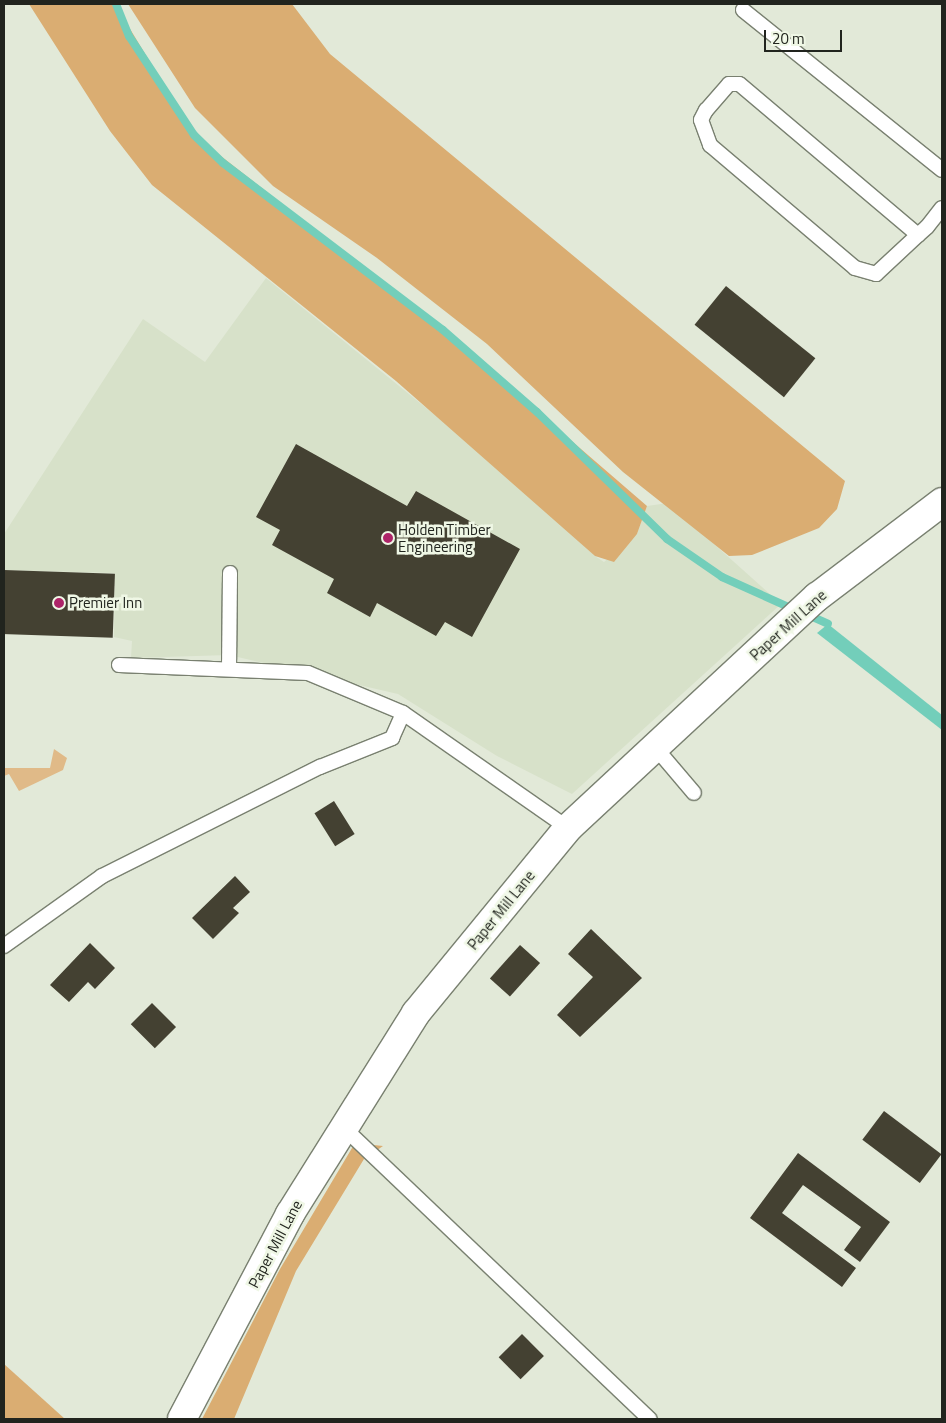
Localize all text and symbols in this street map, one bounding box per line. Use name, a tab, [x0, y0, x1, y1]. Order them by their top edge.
scale bar	[766, 20, 844, 52]
text: 20 m	[772, 27, 805, 50]
place label: Holden Timber Engineering	[398, 520, 491, 555]
marker: Holden Timber Engineering	[382, 532, 394, 544]
street label: Paper Mill Lane	[746, 586, 830, 664]
place label: Premier Inn	[69, 594, 142, 612]
marker: Premier Inn	[53, 597, 65, 609]
street label: Paper Mill Lane	[464, 867, 538, 953]
street label: Paper Mill Lane	[244, 1197, 306, 1291]

